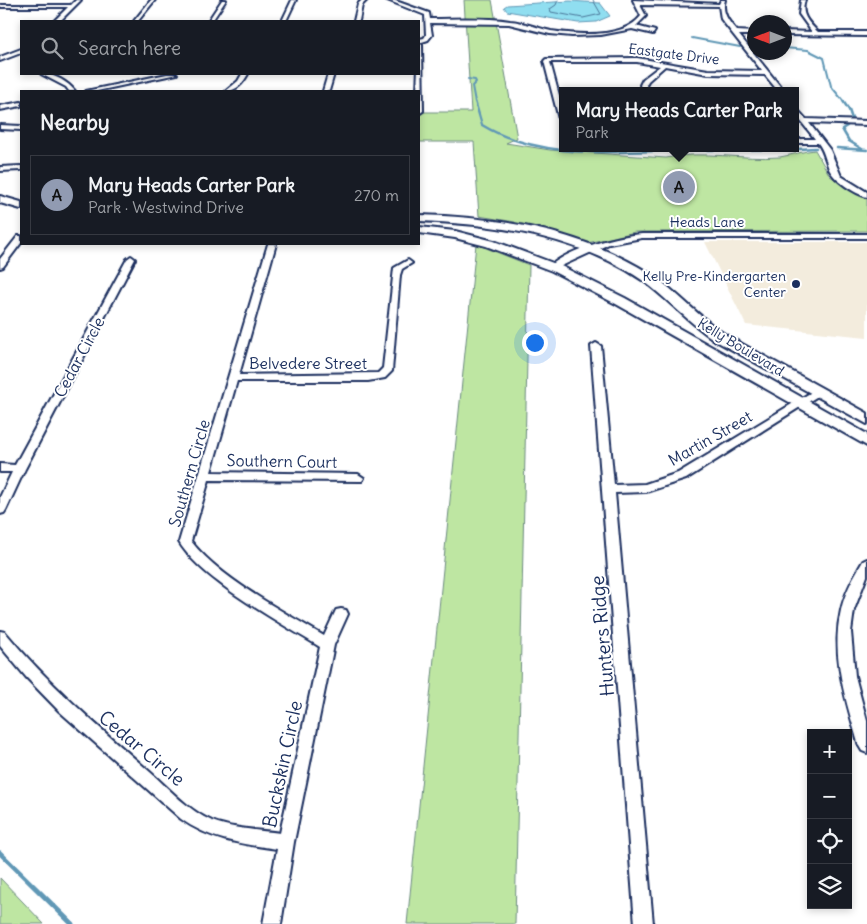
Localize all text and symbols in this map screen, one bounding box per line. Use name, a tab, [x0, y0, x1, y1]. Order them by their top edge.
north arrow	[747, 15, 792, 60]
search box	[20, 20, 420, 75]
icon: search	[38, 34, 66, 62]
text: Search here	[78, 36, 181, 60]
street label: Eastgate Drive	[628, 39, 720, 69]
popup	[559, 87, 799, 152]
text: Mary Heads Carter Park	[576, 98, 782, 122]
text: Nearby	[40, 109, 110, 136]
text: Park	[576, 122, 609, 142]
pin: A	[663, 168, 695, 206]
text: Mary Heads Carter Park	[88, 173, 295, 197]
text: A	[52, 185, 62, 205]
text: 270 m	[354, 185, 399, 205]
text: Park · Westwind Drive	[88, 197, 244, 217]
street label: Heads Lane	[670, 213, 744, 231]
place label: Kelly Pre-Kindergarten Center	[642, 267, 786, 301]
marker: Kelly Pre-Kindergarten Center	[790, 278, 802, 290]
street label: Cedar Circle	[49, 313, 109, 401]
street label: Kelly Boulevard	[694, 314, 788, 380]
your location	[522, 330, 548, 356]
street label: Belvedere Street	[249, 353, 368, 373]
street label: Martin Street	[665, 406, 756, 470]
street label: Southern Circle	[164, 417, 214, 529]
street label: Southern Court	[226, 450, 338, 472]
street label: Hunters Ridge	[585, 575, 619, 697]
street label: Buckskin Circle	[257, 698, 307, 830]
street label: Cedar Circle	[94, 705, 190, 791]
map controls	[807, 729, 852, 909]
button: +	[807, 729, 852, 774]
button: −	[807, 774, 852, 819]
button: locate	[807, 819, 852, 864]
button: layers	[807, 864, 852, 909]

